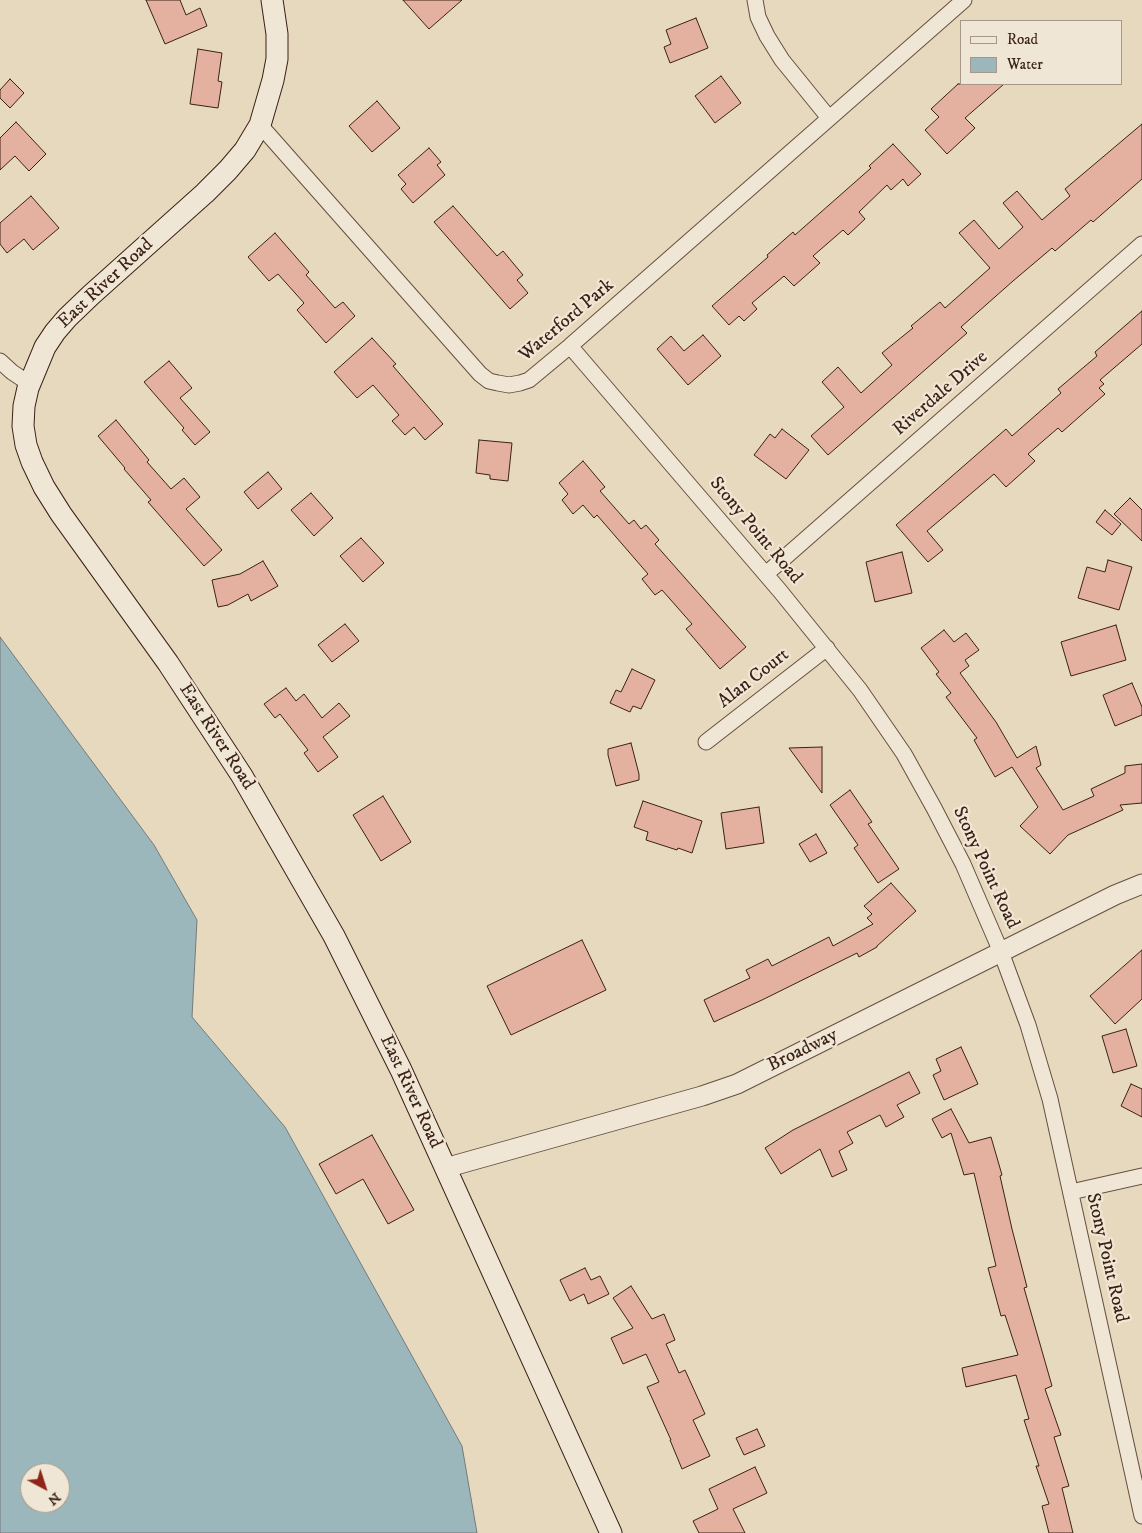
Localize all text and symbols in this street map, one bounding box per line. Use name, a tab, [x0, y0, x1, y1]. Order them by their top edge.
legend	[960, 20, 1122, 85]
text: Road	[1007, 30, 1038, 49]
text: Water	[1007, 55, 1043, 74]
street label: East River Road	[54, 234, 158, 334]
street label: Waterford Park	[515, 275, 619, 367]
street label: Riverdale Drive	[889, 347, 993, 441]
street label: Stony Point Road	[704, 473, 806, 589]
street label: Alan Court	[714, 644, 794, 714]
street label: East River Road	[173, 680, 259, 794]
street label: Stony Point Road	[947, 803, 1023, 933]
street label: Broadway	[764, 1024, 842, 1078]
street label: East River Road	[374, 1032, 446, 1152]
street label: Stony Point Road	[1080, 1191, 1132, 1325]
north arrow	[20, 1463, 70, 1513]
text: N	[44, 1488, 64, 1509]

